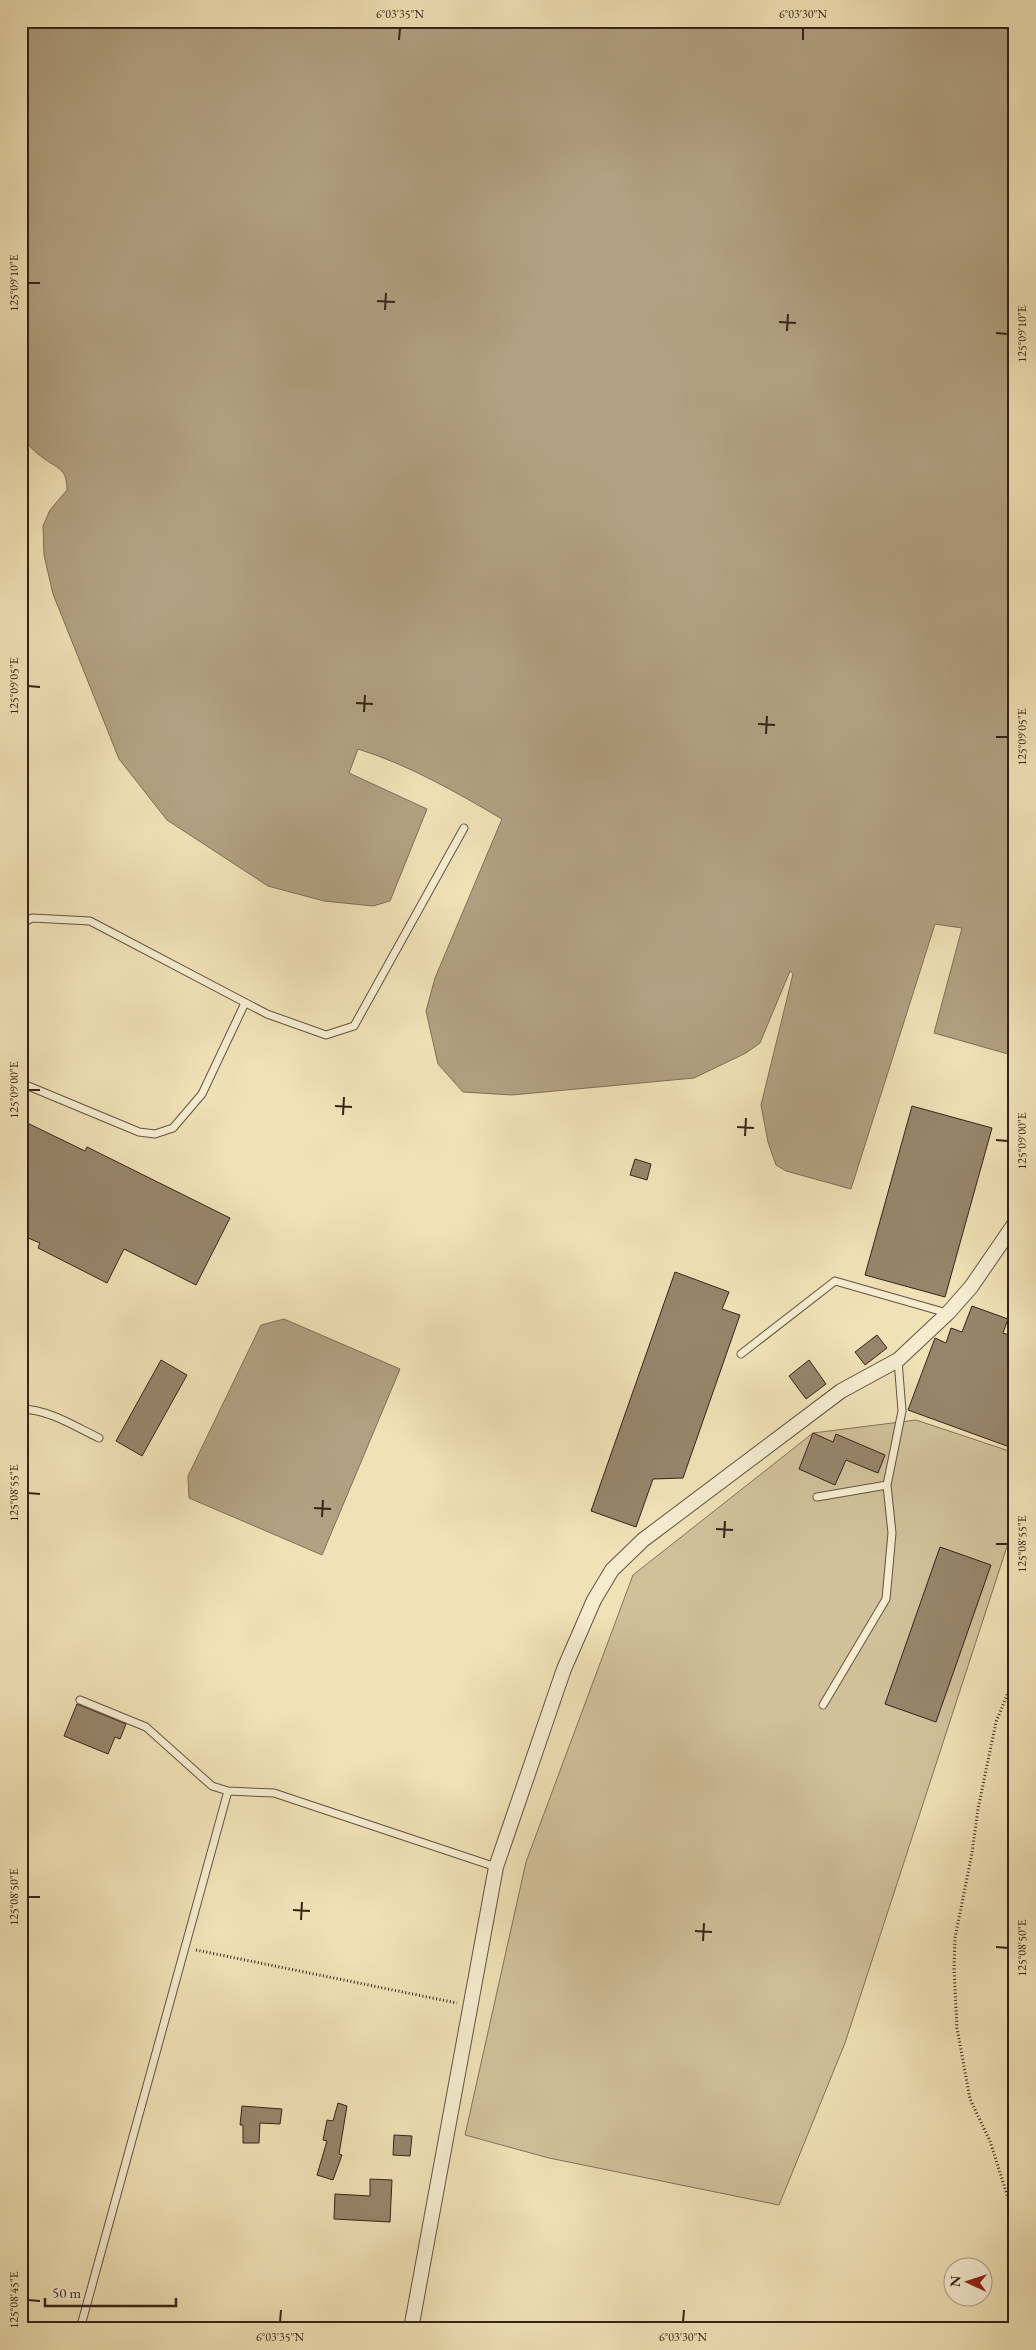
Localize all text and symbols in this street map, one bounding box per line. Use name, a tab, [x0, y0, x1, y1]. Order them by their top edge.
text: 6°03'35"N	[376, 6, 425, 22]
text: 6°03'30"N	[779, 6, 828, 22]
text: 125°09'10"E	[6, 254, 22, 311]
text: 125°09'10"E	[1014, 305, 1030, 362]
text: 125°09'05"E	[6, 657, 22, 714]
text: 125°09'05"E	[1014, 708, 1030, 765]
text: 125°09'00"E	[6, 1061, 22, 1118]
text: 125°09'00"E	[1014, 1112, 1030, 1169]
text: 125°08'55"E	[6, 1464, 22, 1521]
text: 125°08'55"E	[1014, 1515, 1030, 1572]
text: 125°08'50"E	[6, 1868, 22, 1925]
text: 125°08'50"E	[1014, 1919, 1030, 1976]
north arrow	[944, 2258, 994, 2308]
text: 125°08'45"E	[6, 2271, 22, 2328]
scale bar	[45, 2275, 176, 2307]
text: N	[946, 2275, 964, 2287]
text: 50 m	[52, 2283, 81, 2302]
text: 6°03'35"N	[256, 2329, 305, 2345]
text: 6°03'30"N	[659, 2329, 708, 2345]

